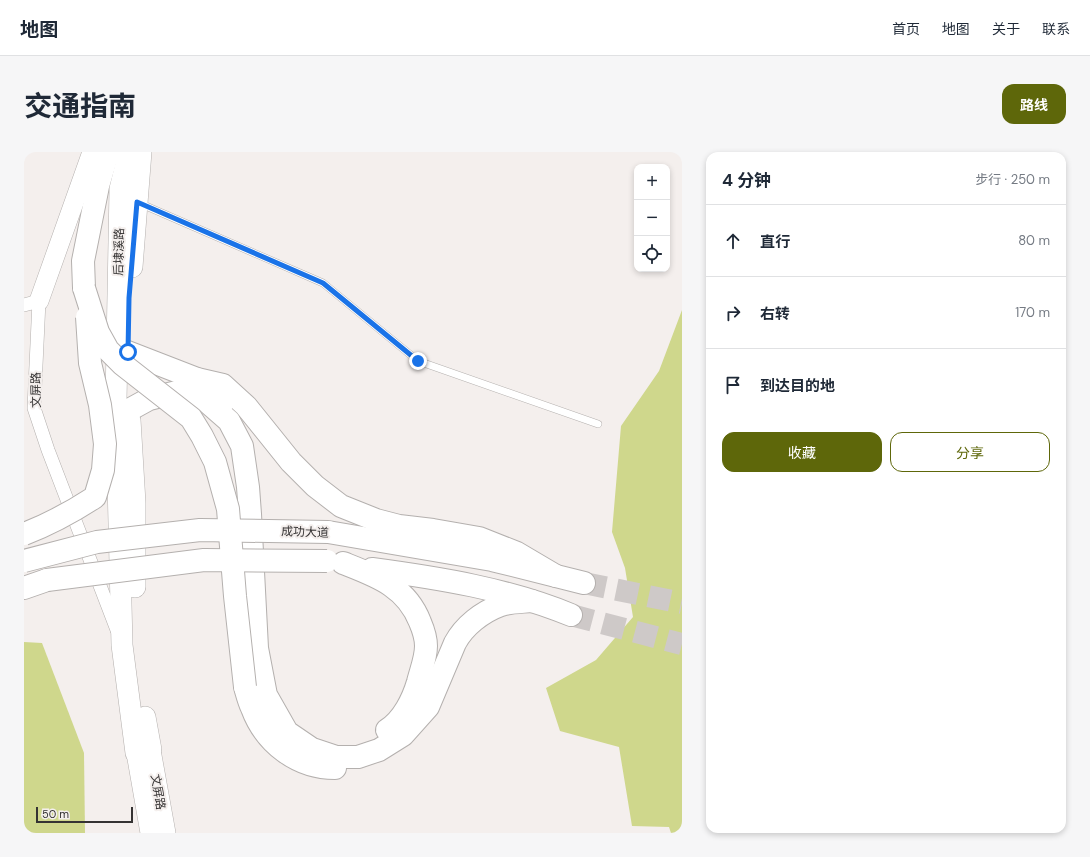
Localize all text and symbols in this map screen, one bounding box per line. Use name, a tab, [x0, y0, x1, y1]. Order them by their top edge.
text: 地图	[20, 17, 58, 42]
text: 首页	[892, 20, 920, 38]
text: 地图	[942, 20, 970, 38]
text: 关于	[992, 20, 1020, 38]
text: 联系	[1042, 20, 1070, 38]
button: 路线	[1002, 84, 1066, 124]
text: 交通指南	[24, 88, 136, 125]
map controls	[634, 164, 670, 272]
button: +	[634, 164, 670, 200]
text: 4 分钟	[722, 169, 771, 191]
text: 步行 · 250 m	[975, 171, 1050, 188]
button: −	[634, 200, 670, 236]
street label: 后埭溪路	[111, 228, 127, 276]
icon: ahead	[722, 230, 744, 252]
text: 直行	[760, 232, 790, 252]
text: 80 m	[1018, 232, 1050, 249]
button: locate	[634, 236, 670, 272]
icon: right	[722, 302, 744, 324]
text: 右转	[760, 304, 790, 324]
text: 170 m	[1015, 304, 1050, 321]
route start	[119, 343, 137, 361]
route end	[409, 352, 427, 370]
street label: 文屏路	[28, 372, 44, 408]
icon: arrive	[722, 374, 744, 396]
text: 到达目的地	[760, 376, 835, 396]
button: 收藏	[722, 432, 882, 472]
button: 分享	[890, 432, 1050, 472]
street label: 成功大道	[281, 523, 329, 541]
street label: 文屏路	[147, 773, 169, 811]
scale bar	[36, 805, 133, 824]
text: 50 m	[42, 807, 69, 821]

